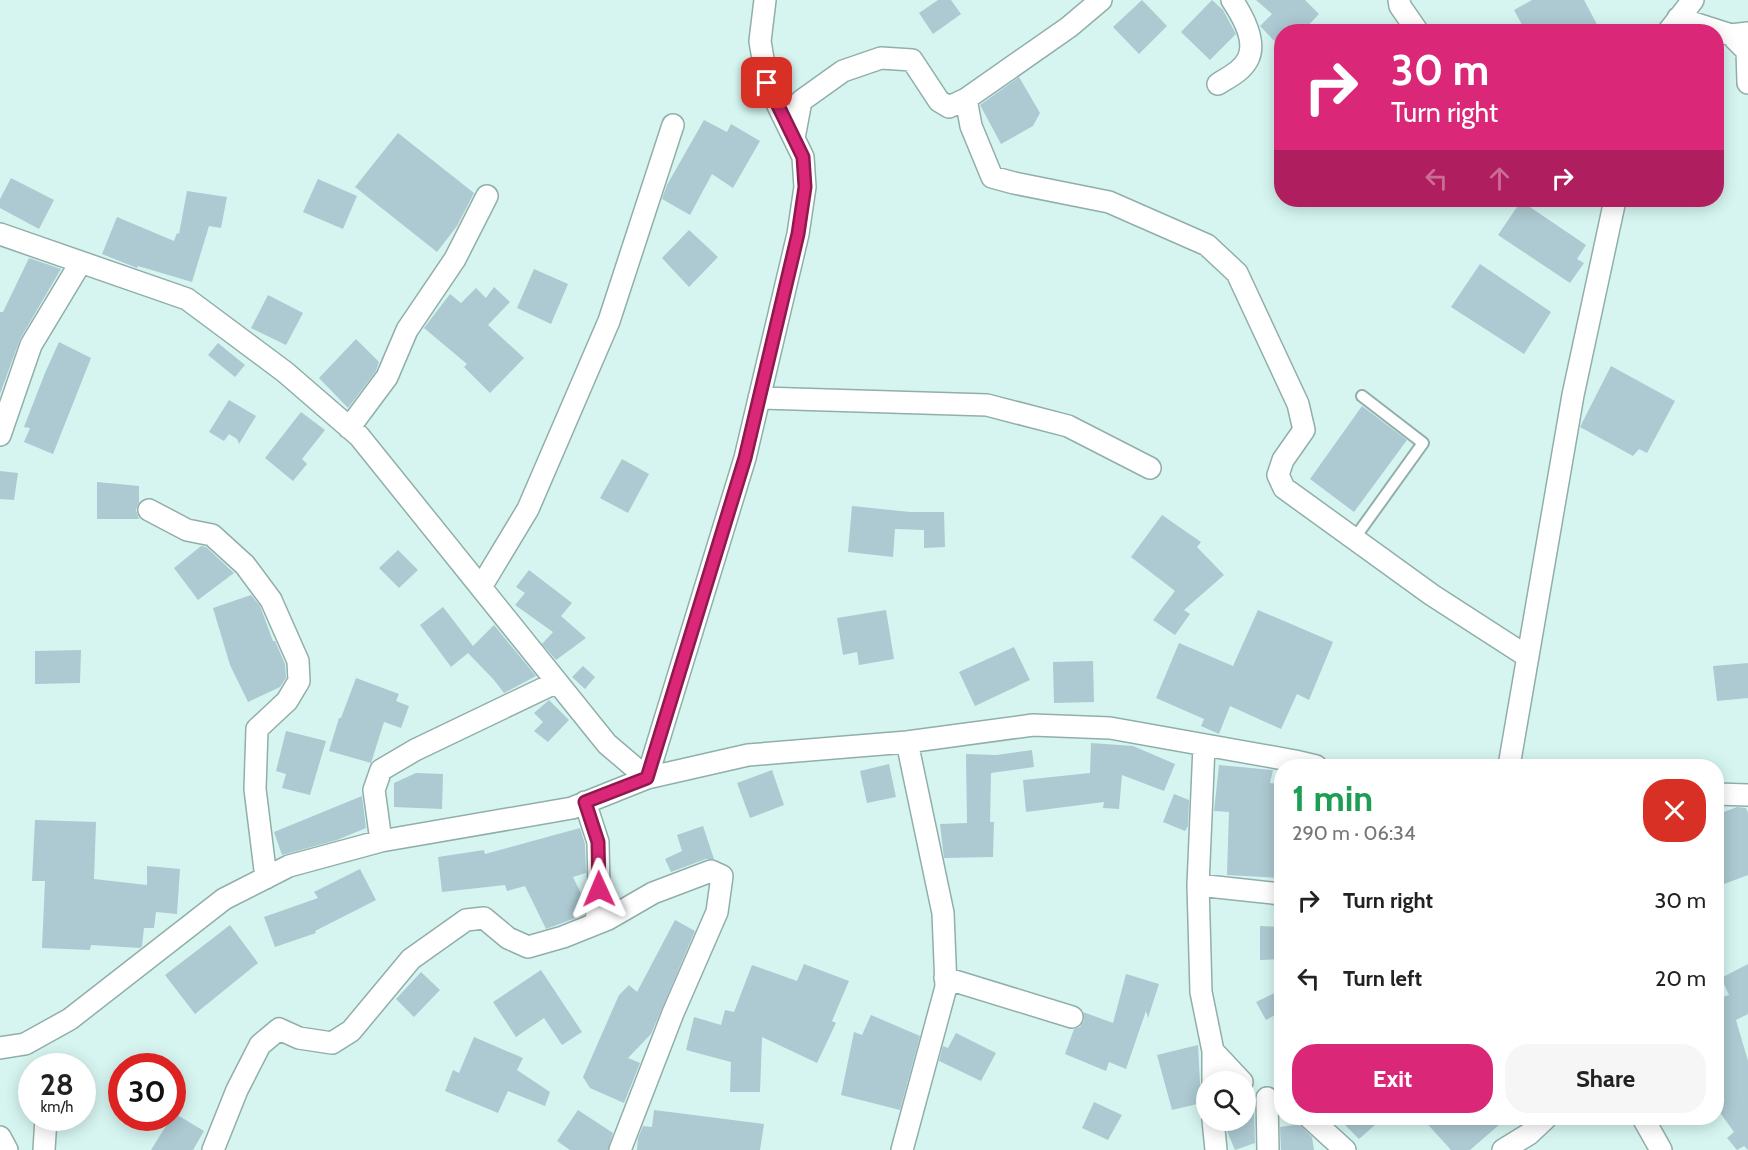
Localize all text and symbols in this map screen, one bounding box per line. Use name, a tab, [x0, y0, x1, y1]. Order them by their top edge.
text: 30 m	[1391, 44, 1489, 96]
icon: right	[1292, 48, 1370, 126]
pin	[741, 57, 792, 108]
icon: arrive	[750, 66, 783, 99]
text: Turn right	[1391, 96, 1498, 129]
icon: left	[1420, 162, 1453, 195]
icon: ahead	[1483, 162, 1516, 195]
icon: right	[1546, 162, 1579, 195]
text: 1 min	[1292, 776, 1373, 820]
button: close	[1643, 779, 1706, 842]
text: 290 m · 06:34	[1292, 821, 1415, 845]
position arrow	[567, 857, 631, 921]
icon: right	[1292, 884, 1325, 917]
text: Turn right	[1343, 887, 1433, 914]
text: 30 m	[1654, 887, 1706, 914]
icon: left	[1292, 962, 1325, 995]
text: Turn left	[1343, 965, 1422, 992]
text: 20 m	[1655, 965, 1706, 992]
button: Exit	[1292, 1044, 1493, 1113]
button: Share	[1505, 1044, 1706, 1113]
speed limit sign: 30	[108, 1053, 186, 1131]
text: 28	[40, 1066, 74, 1103]
map controls	[1196, 1071, 1256, 1131]
button: search	[1196, 1071, 1256, 1131]
text: km/h	[41, 1098, 73, 1116]

